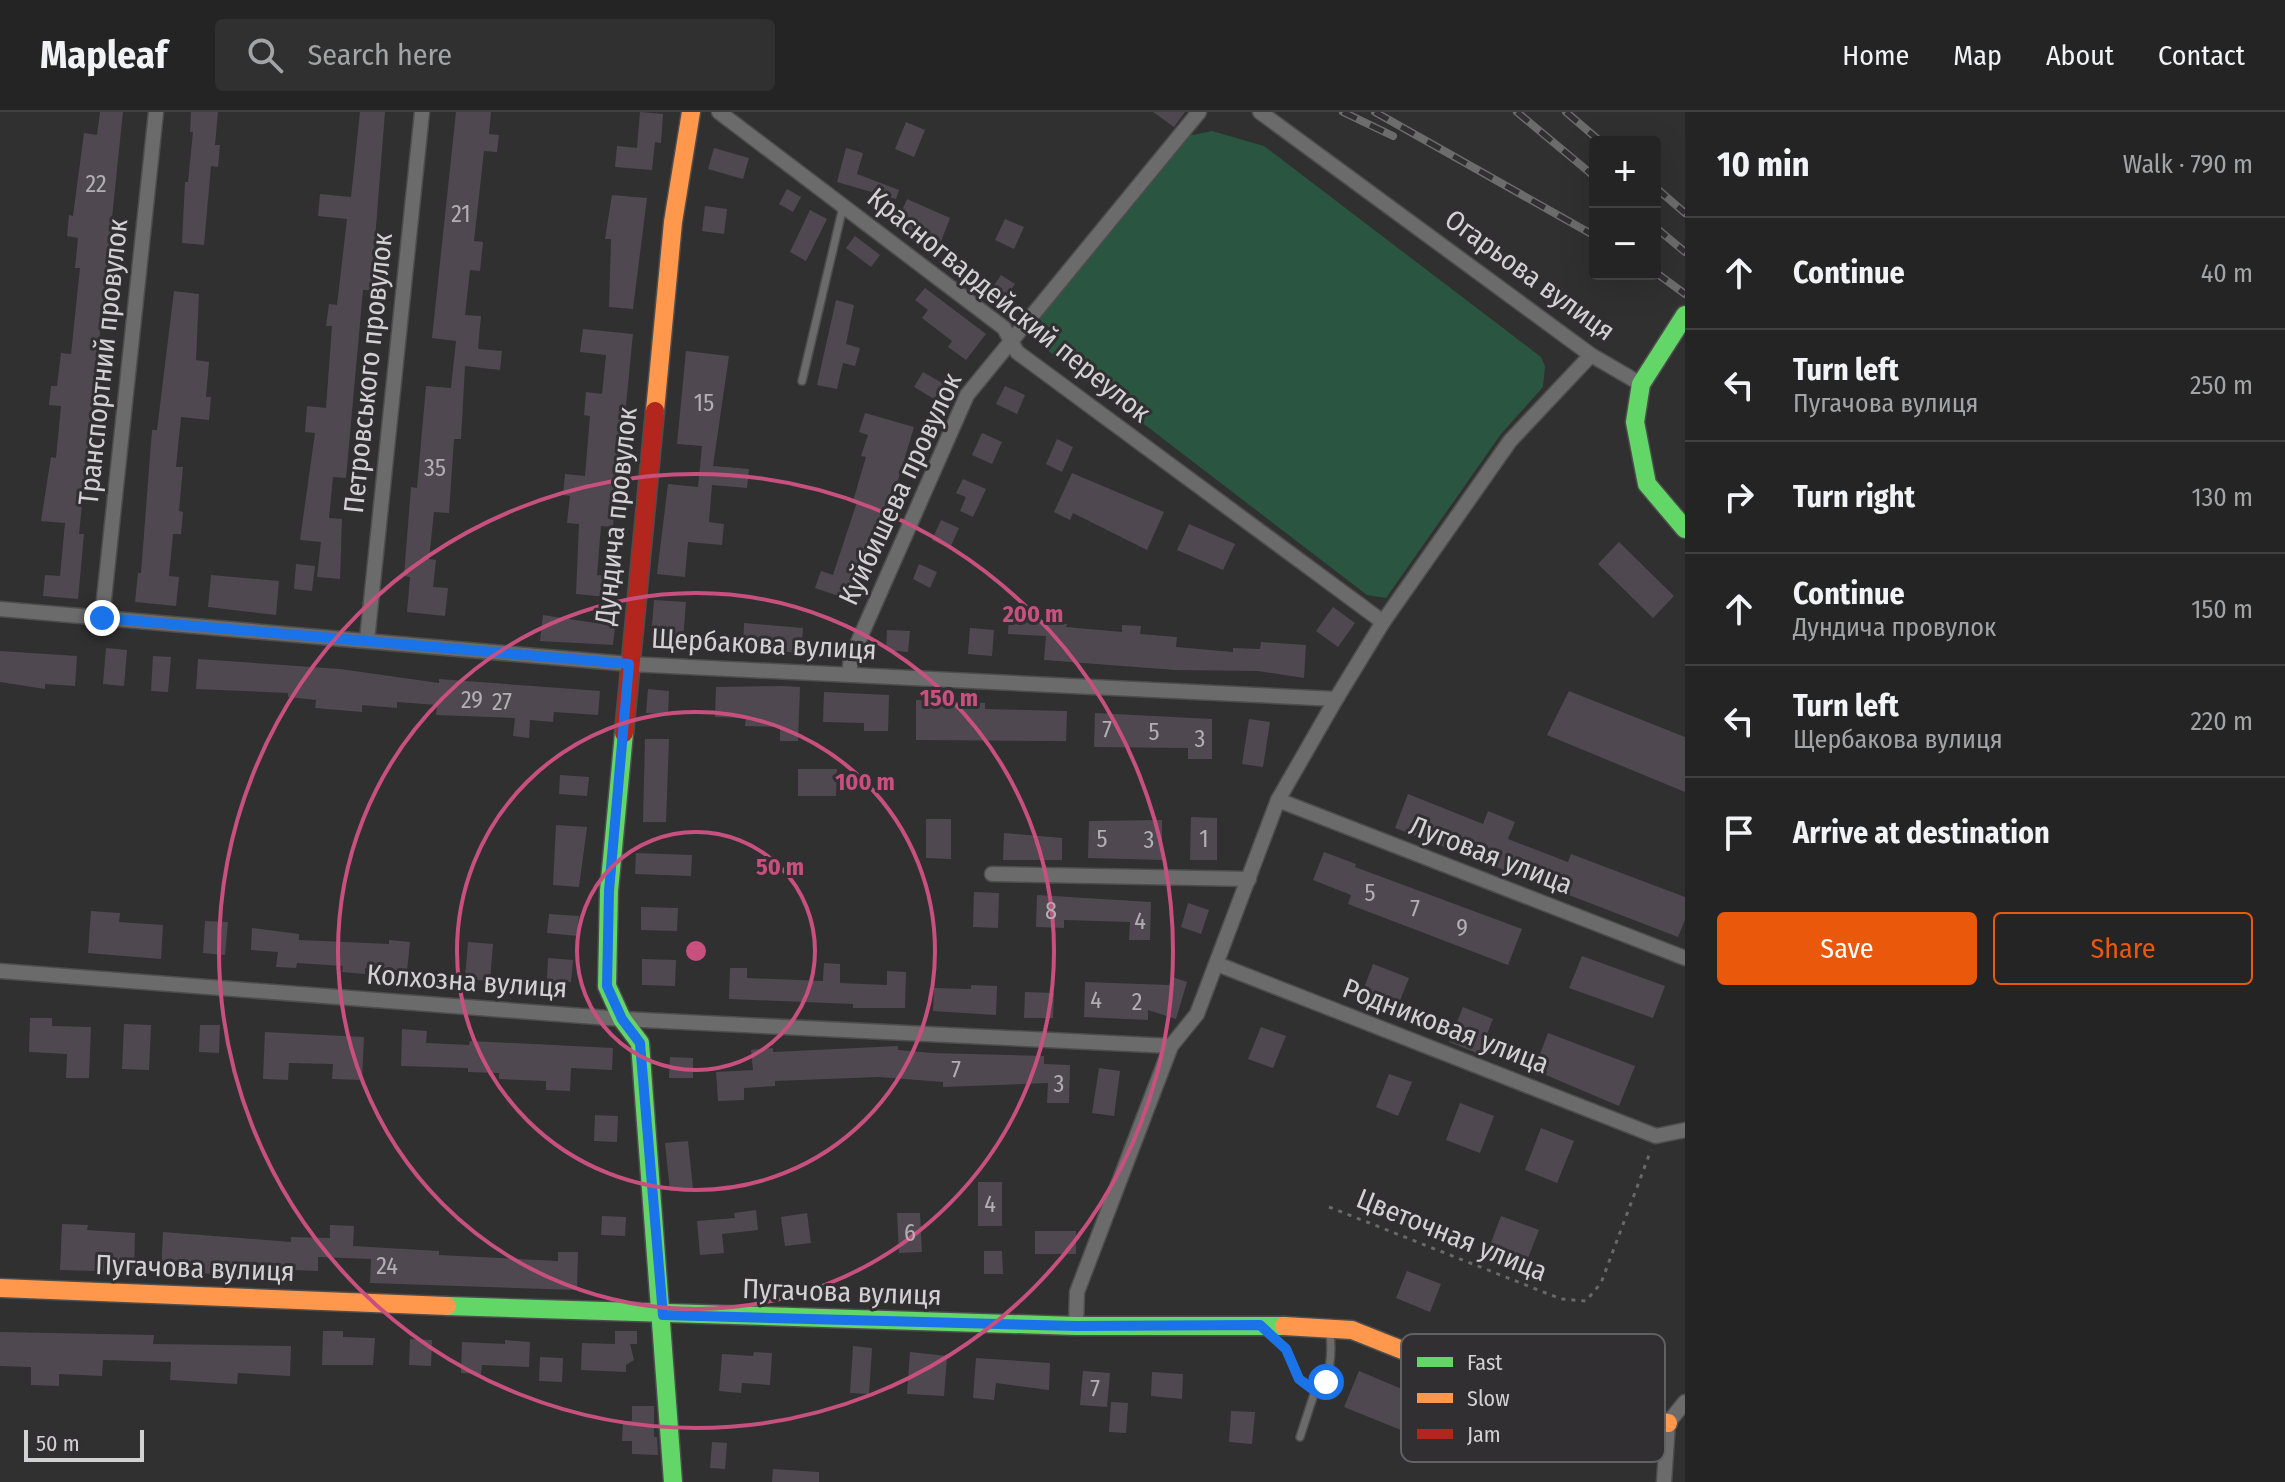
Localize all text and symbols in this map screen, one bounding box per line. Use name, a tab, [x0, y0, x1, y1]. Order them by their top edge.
search box	[215, 19, 775, 91]
text: Mapleaf	[40, 32, 167, 78]
icon: search	[243, 33, 287, 77]
text: Search here	[307, 37, 452, 73]
text: Home	[1842, 39, 1909, 72]
text: Map	[1953, 39, 2002, 72]
text: About	[2046, 39, 2114, 72]
text: Contact	[2158, 39, 2245, 72]
map controls	[1589, 136, 1661, 280]
button: +	[1589, 136, 1661, 208]
text: 10 min	[1717, 144, 1810, 185]
text: Walk · 790 m	[2123, 149, 2253, 180]
house number: 22	[85, 170, 107, 198]
street label: Красногвардейский переулок	[861, 181, 1157, 429]
house number: 21	[451, 200, 471, 228]
street label: Огарьова вулиця	[1439, 202, 1621, 348]
button: −	[1589, 208, 1661, 280]
street label: Транспортний провулок	[72, 217, 134, 507]
street label: Петровського провулок	[337, 231, 399, 515]
icon: ahead	[1717, 251, 1761, 295]
text: Continue	[1793, 255, 1905, 291]
text: 40 m	[2201, 258, 2253, 289]
text: Turn left	[1793, 352, 1899, 388]
icon: left	[1717, 363, 1761, 407]
street label: Куйбишева провулок	[832, 368, 968, 610]
text: 250 m	[2190, 370, 2253, 401]
text: Пугачова вулиця	[1793, 388, 1978, 419]
house number: 15	[694, 389, 714, 417]
street label: Дундича провулок	[588, 405, 644, 627]
house number: 35	[424, 454, 446, 482]
icon: right	[1717, 475, 1761, 519]
text: Turn right	[1793, 479, 1915, 515]
text: 130 m	[2191, 482, 2253, 513]
text: Continue	[1793, 576, 1905, 612]
icon: ahead	[1717, 587, 1761, 631]
text: 150 m	[2191, 594, 2253, 625]
route end	[84, 600, 120, 636]
text: 200 m	[1002, 600, 1063, 628]
text: Дундича провулок	[1793, 612, 1996, 643]
street label: Щербакова вулиця	[650, 622, 878, 666]
text: 150 m	[920, 684, 978, 712]
house number: 29	[461, 686, 483, 714]
house number: 27	[492, 688, 512, 716]
text: Turn left	[1793, 688, 1899, 724]
icon: left	[1717, 699, 1761, 743]
text: 220 m	[2190, 706, 2253, 737]
house number: 7	[1102, 716, 1112, 744]
house number: 5	[1148, 718, 1160, 746]
text: Щербакова вулиця	[1793, 724, 2003, 755]
house number: 3	[1195, 725, 1205, 753]
text: 100 m	[835, 768, 895, 796]
street label: Луговая улица	[1405, 809, 1577, 901]
icon: arrive	[1717, 811, 1761, 855]
text: Arrive at destination	[1793, 815, 2050, 851]
house number: 5	[1096, 825, 1108, 853]
house number: 1	[1199, 825, 1209, 853]
house number: 3	[1144, 826, 1154, 854]
text: 50 m	[756, 853, 804, 881]
house number: 5	[1364, 879, 1376, 907]
house number: 7	[1410, 895, 1420, 923]
house number: 8	[1045, 897, 1057, 925]
house number: 4	[1134, 907, 1146, 935]
button: Save	[1717, 912, 1977, 985]
button: Share	[1993, 912, 2253, 985]
house number: 9	[1456, 914, 1468, 942]
centre of rings	[682, 937, 710, 965]
street label: Колхозна вулиця	[366, 958, 568, 1004]
street label: Родниковая улица	[1338, 972, 1554, 1080]
house number: 4	[1090, 986, 1102, 1014]
house number: 2	[1132, 988, 1142, 1016]
house number: 7	[951, 1056, 961, 1084]
house number: 3	[1054, 1070, 1064, 1098]
street label: Цветочная улица	[1352, 1182, 1552, 1288]
house number: 4	[984, 1190, 996, 1218]
house number: 6	[904, 1219, 916, 1247]
street label: Пугачова вулиця	[95, 1248, 295, 1288]
house number: 24	[376, 1252, 398, 1280]
street label: Пугачова вулиця	[742, 1272, 942, 1312]
legend	[1401, 1334, 1665, 1462]
text: Fast	[1467, 1349, 1503, 1376]
route start	[1308, 1364, 1344, 1400]
house number: 7	[1090, 1375, 1100, 1403]
text: Slow	[1467, 1385, 1510, 1412]
text: Jam	[1467, 1421, 1501, 1448]
scale bar	[24, 1426, 144, 1462]
text: 50 m	[36, 1430, 80, 1457]

